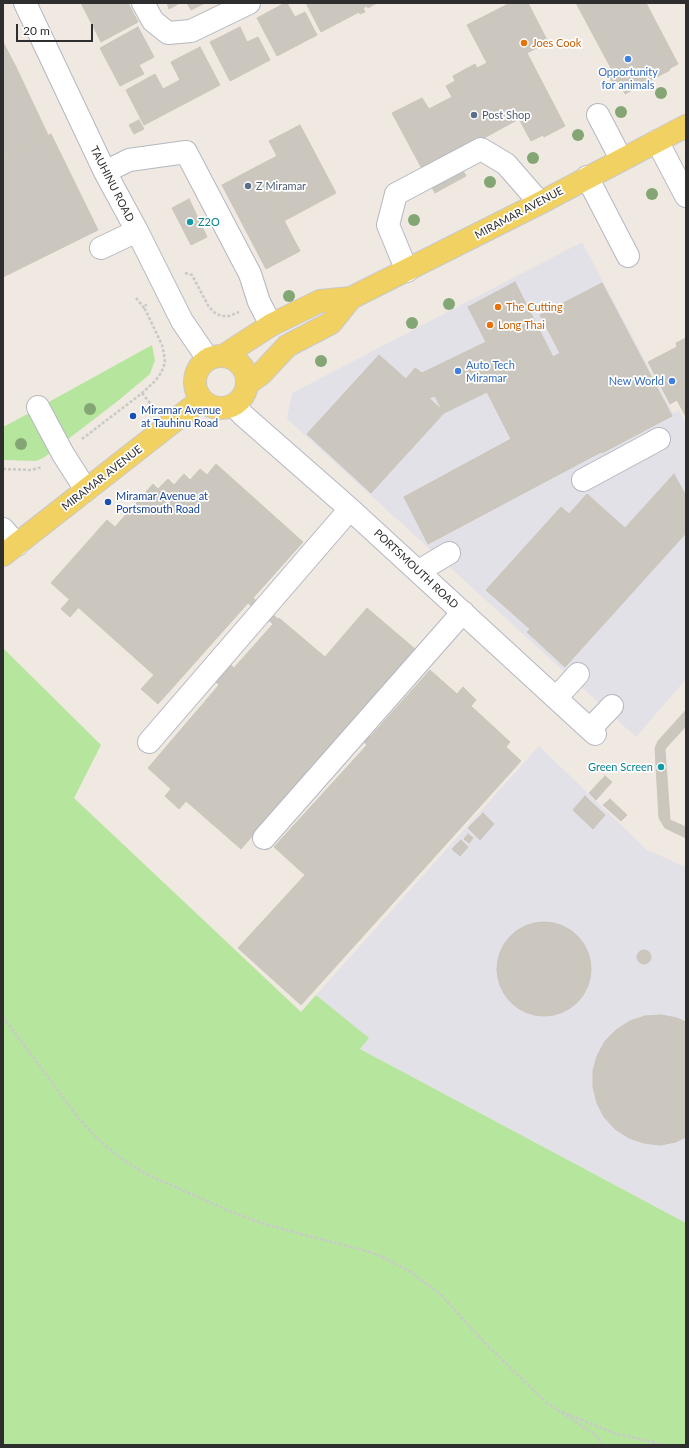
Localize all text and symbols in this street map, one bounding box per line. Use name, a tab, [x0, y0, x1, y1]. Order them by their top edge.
scale bar	[18, 16, 95, 42]
text: 20 m	[23, 23, 50, 38]
place label: Joes Cook	[532, 36, 581, 50]
marker: Joes Cook	[519, 38, 529, 48]
marker: Opportunity for animals	[623, 54, 633, 64]
place label: Opportunity for animals	[598, 65, 658, 91]
place label: Post Shop	[482, 108, 530, 122]
marker: Post Shop	[469, 110, 479, 120]
street label: TAUHINU ROAD	[87, 144, 137, 224]
place label: Z Miramar	[256, 179, 306, 193]
marker: Z Miramar	[243, 181, 253, 191]
street label: MIRAMAR AVENUE	[472, 184, 566, 242]
place label: Z2O	[198, 215, 220, 229]
marker: Z2O	[185, 217, 195, 227]
place label: The Cutting	[506, 300, 563, 314]
marker: The Cutting	[493, 302, 503, 312]
place label: Long Thai	[498, 318, 545, 332]
marker: Long Thai	[485, 320, 495, 330]
place label: Auto Tech Miramar	[466, 358, 515, 384]
marker: Auto Tech Miramar	[453, 366, 463, 376]
place label: New World	[609, 374, 664, 388]
marker: New World	[667, 376, 677, 386]
place label: Miramar Avenue at Tauhinu Road	[141, 403, 221, 429]
marker: Miramar Avenue at Tauhinu Road	[128, 411, 138, 421]
street label: MIRAMAR AVENUE	[59, 442, 145, 514]
place label: Miramar Avenue at Portsmouth Road	[116, 489, 208, 515]
marker: Miramar Avenue at Portsmouth Road	[103, 497, 113, 507]
street label: PORTSMOUTH ROAD	[371, 526, 461, 612]
place label: Green Screen	[588, 760, 653, 774]
marker: Green Screen	[656, 762, 666, 772]

